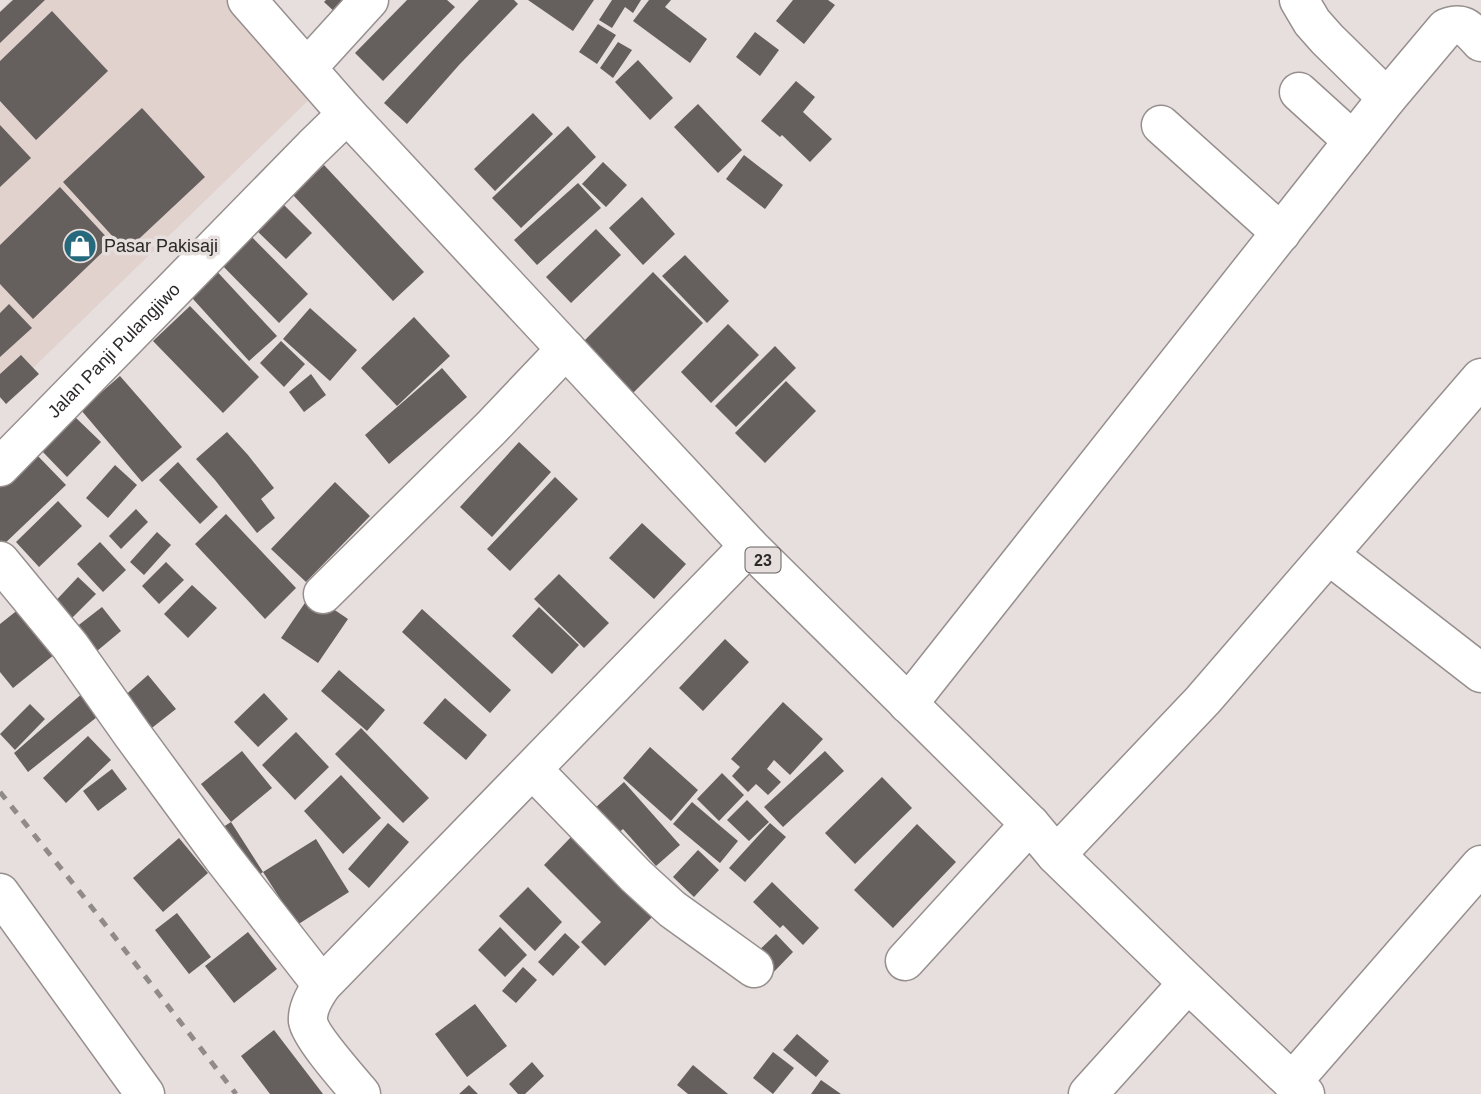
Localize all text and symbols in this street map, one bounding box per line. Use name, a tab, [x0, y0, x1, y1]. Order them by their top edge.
shop icon: Pasar Pakisaji	[61, 227, 99, 265]
place label: Pasar Pakisaji	[104, 236, 218, 256]
street label: Jalan Panji Pulangjiwo	[44, 279, 184, 422]
road number: 23	[746, 548, 780, 572]

